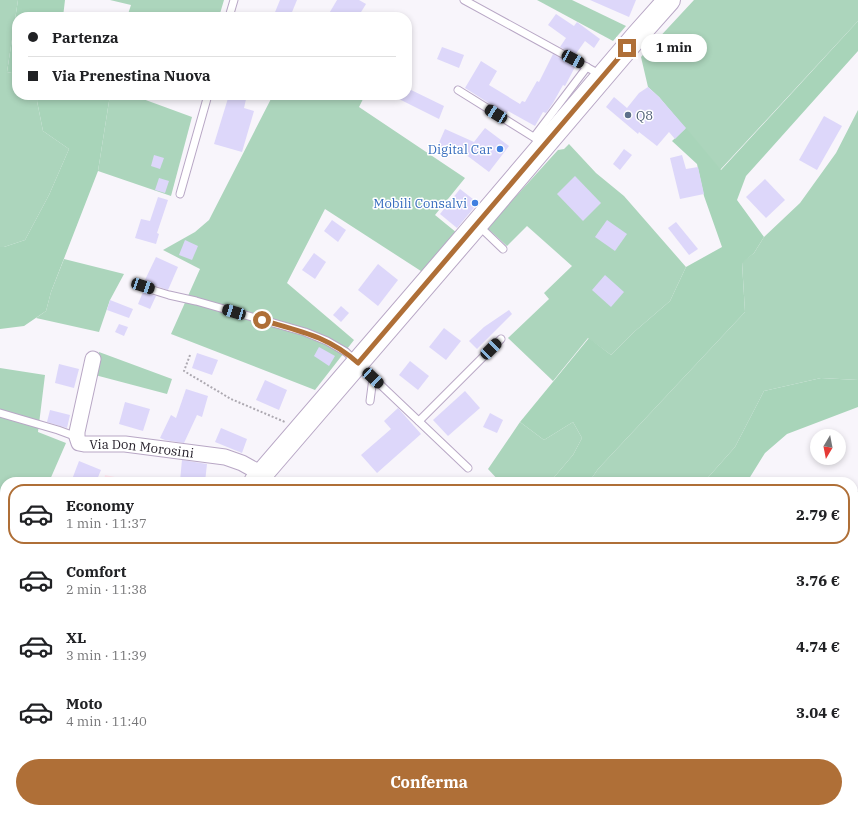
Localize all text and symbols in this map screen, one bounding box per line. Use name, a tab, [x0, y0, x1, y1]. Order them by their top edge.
text: Partenza	[52, 28, 118, 47]
callout: 1 min	[641, 34, 707, 62]
route end	[618, 39, 636, 57]
text: 1 min	[656, 39, 692, 56]
car	[560, 48, 586, 70]
text: Via Prenestina Nuova	[52, 66, 211, 85]
car	[483, 103, 509, 125]
place label: Q8	[636, 107, 653, 124]
marker: Q8	[623, 110, 633, 120]
place label: Digital Car	[428, 141, 492, 158]
marker: Digital Car	[495, 144, 505, 154]
place label: Mobili Consalvi	[373, 195, 467, 212]
marker: Mobili Consalvi	[470, 198, 480, 208]
car	[130, 277, 156, 295]
car	[221, 303, 247, 321]
route start	[253, 311, 271, 329]
car	[478, 336, 504, 362]
car	[360, 365, 386, 391]
north arrow	[810, 429, 846, 465]
map controls	[810, 429, 846, 465]
street label: Via Don Morosini	[89, 436, 195, 461]
icon: car	[18, 496, 54, 532]
text: Economy	[66, 496, 134, 515]
text: 2.79 €	[796, 505, 840, 524]
text: 1 min · 11:37	[66, 515, 147, 532]
icon: car	[18, 562, 54, 598]
text: Comfort	[66, 562, 126, 581]
text: 3.76 €	[796, 571, 840, 590]
text: 2 min · 11:38	[66, 581, 147, 598]
icon: car	[18, 628, 54, 664]
text: XL	[66, 628, 86, 647]
text: 4.74 €	[796, 637, 840, 656]
text: 3 min · 11:39	[66, 647, 147, 664]
icon: car	[18, 694, 54, 730]
text: Moto	[66, 694, 103, 713]
text: 3.04 €	[796, 703, 840, 722]
text: 4 min · 11:40	[66, 713, 147, 730]
button: Conferma	[16, 759, 842, 805]

